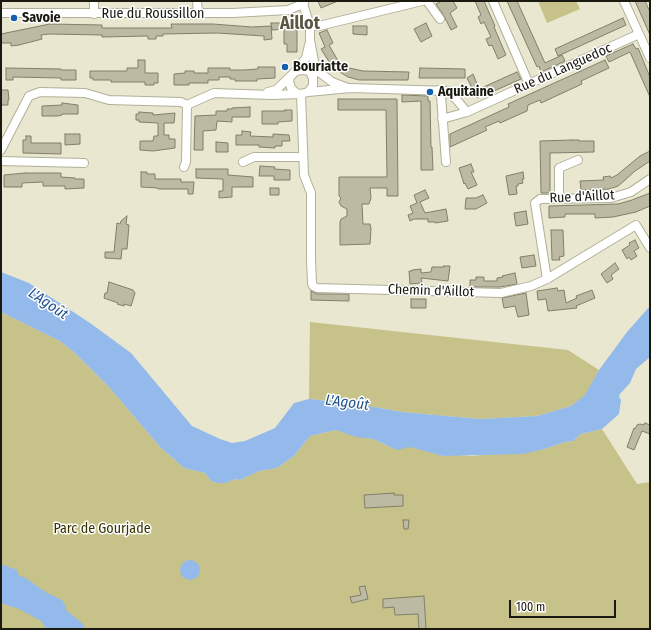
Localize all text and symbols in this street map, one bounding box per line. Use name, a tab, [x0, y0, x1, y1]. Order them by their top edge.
street label: Rue du Roussillon	[102, 6, 204, 22]
place label: Savoie	[22, 10, 61, 26]
marker: Savoie	[9, 13, 19, 23]
district label: Aillot	[280, 13, 320, 35]
street label: Rue du Languedoc	[512, 40, 614, 98]
place label: Bouriatte	[293, 59, 348, 75]
marker: Bouriatte	[280, 62, 290, 72]
place label: Aquitaine	[438, 84, 494, 100]
marker: Aquitaine	[425, 87, 435, 97]
street label: Rue d'Aillot	[549, 187, 615, 207]
street label: Chemin d'Aillot	[388, 281, 474, 301]
water label: L'Agoût	[25, 284, 71, 324]
water label: L'Agoût	[324, 391, 370, 415]
park label: Parc de Gourjade	[53, 521, 151, 537]
scale bar	[511, 592, 618, 618]
text: 100 m	[516, 600, 545, 614]

